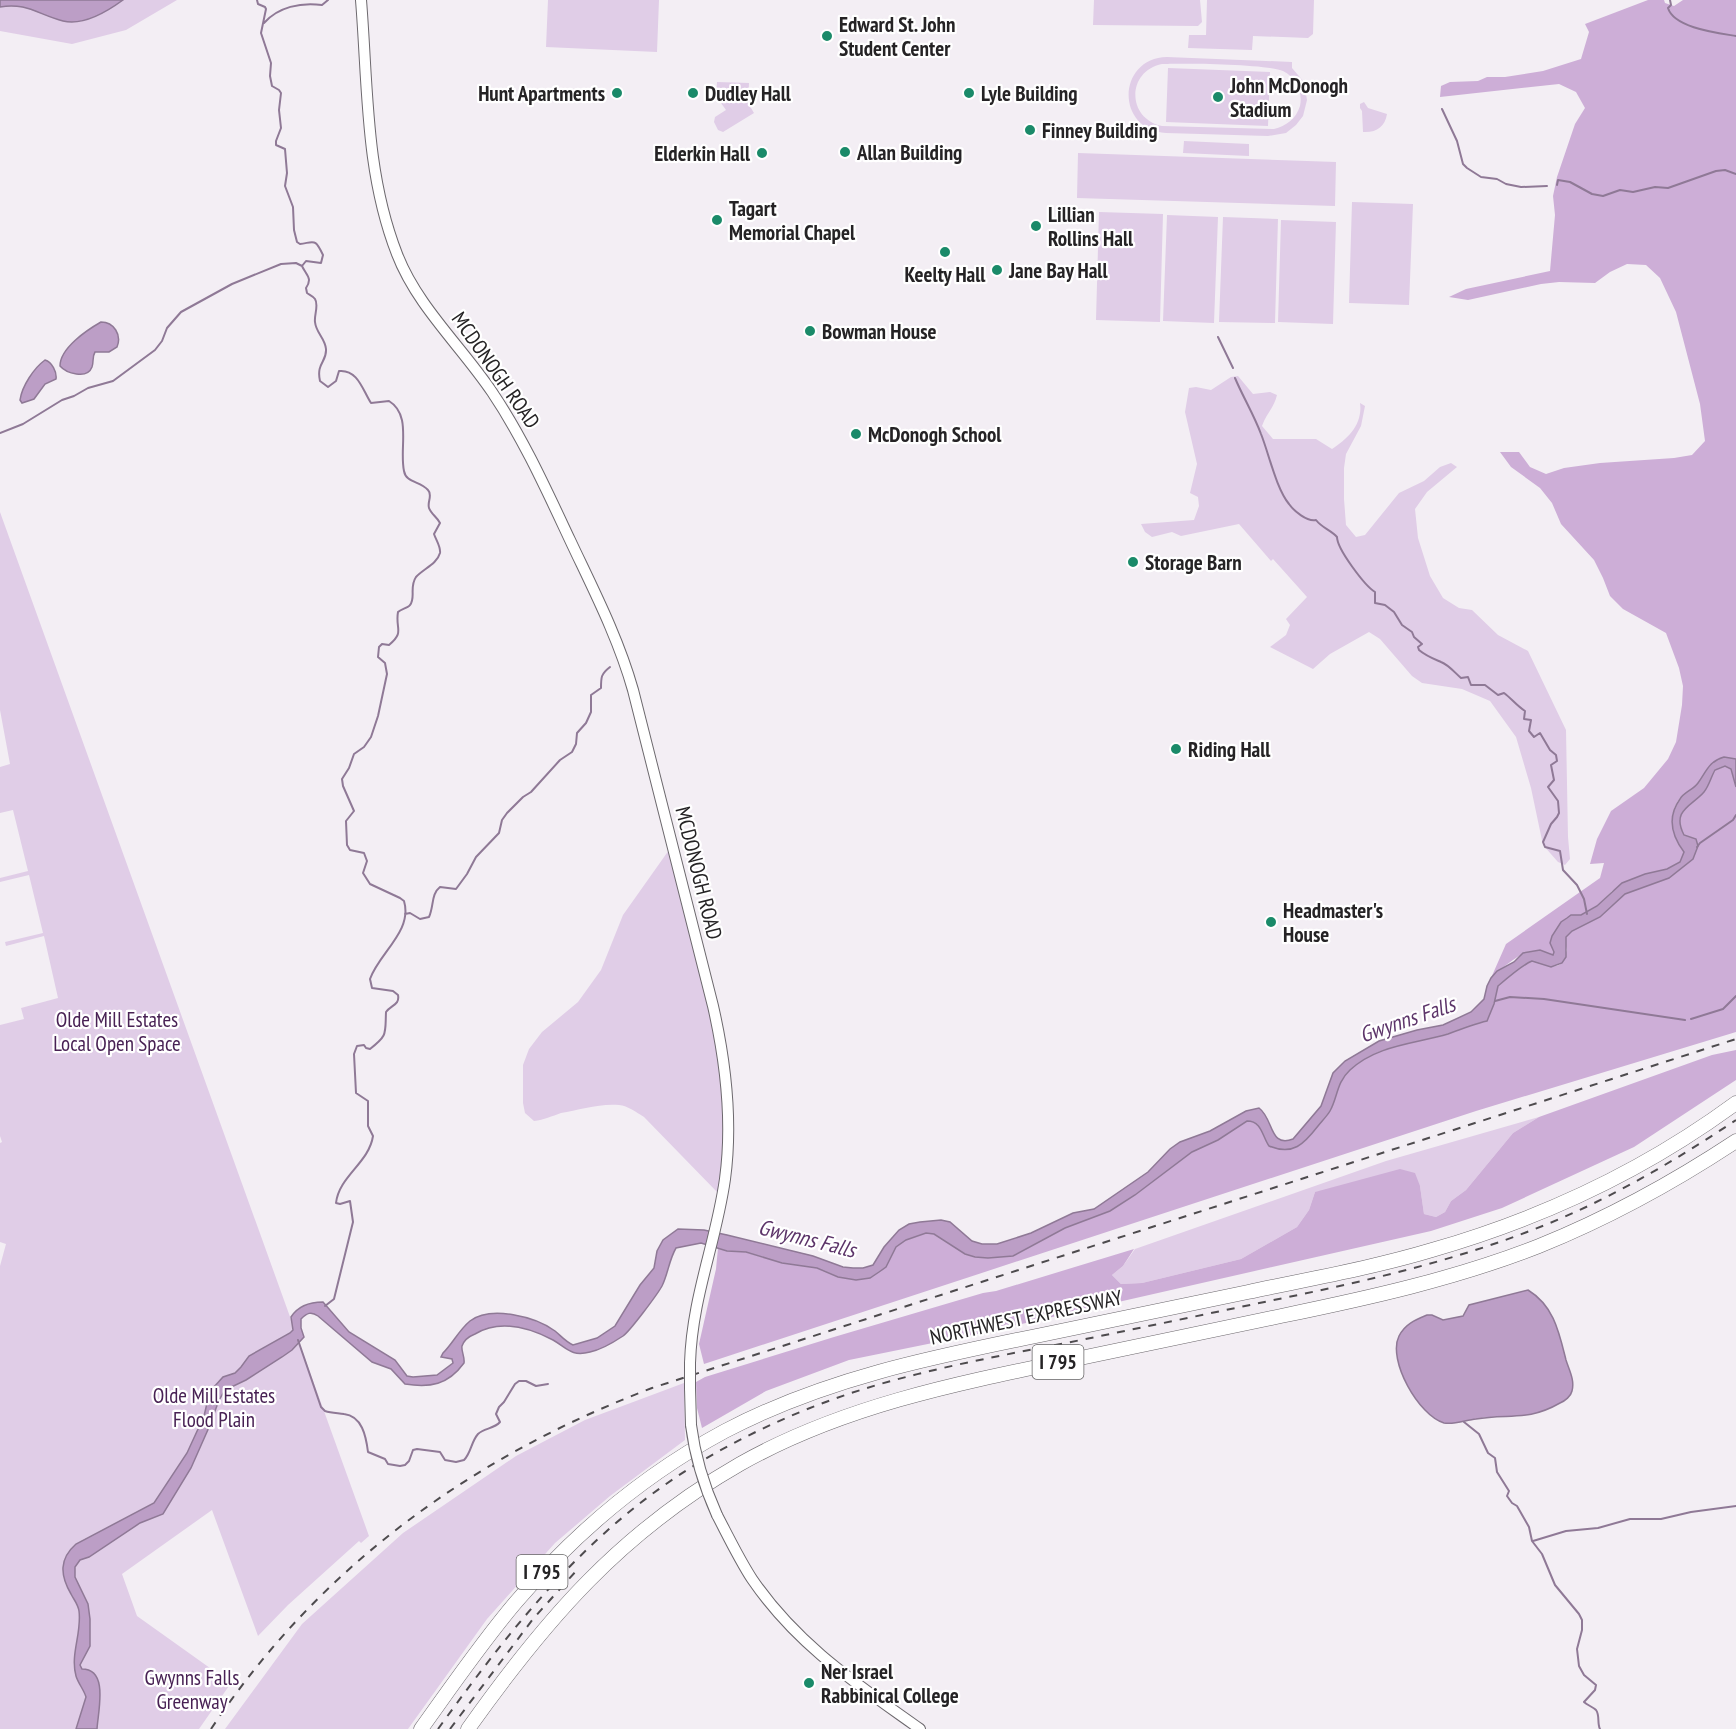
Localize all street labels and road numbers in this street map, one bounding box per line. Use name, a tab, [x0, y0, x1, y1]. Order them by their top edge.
street label: MCDONOGH ROAD	[446, 307, 546, 433]
street label: MCDONOGH ROAD	[669, 804, 729, 942]
street label: NORTHWEST EXPRESSWAY	[927, 1283, 1125, 1351]
road number: I 795	[1032, 1345, 1084, 1379]
road number: I 795	[516, 1555, 568, 1589]

